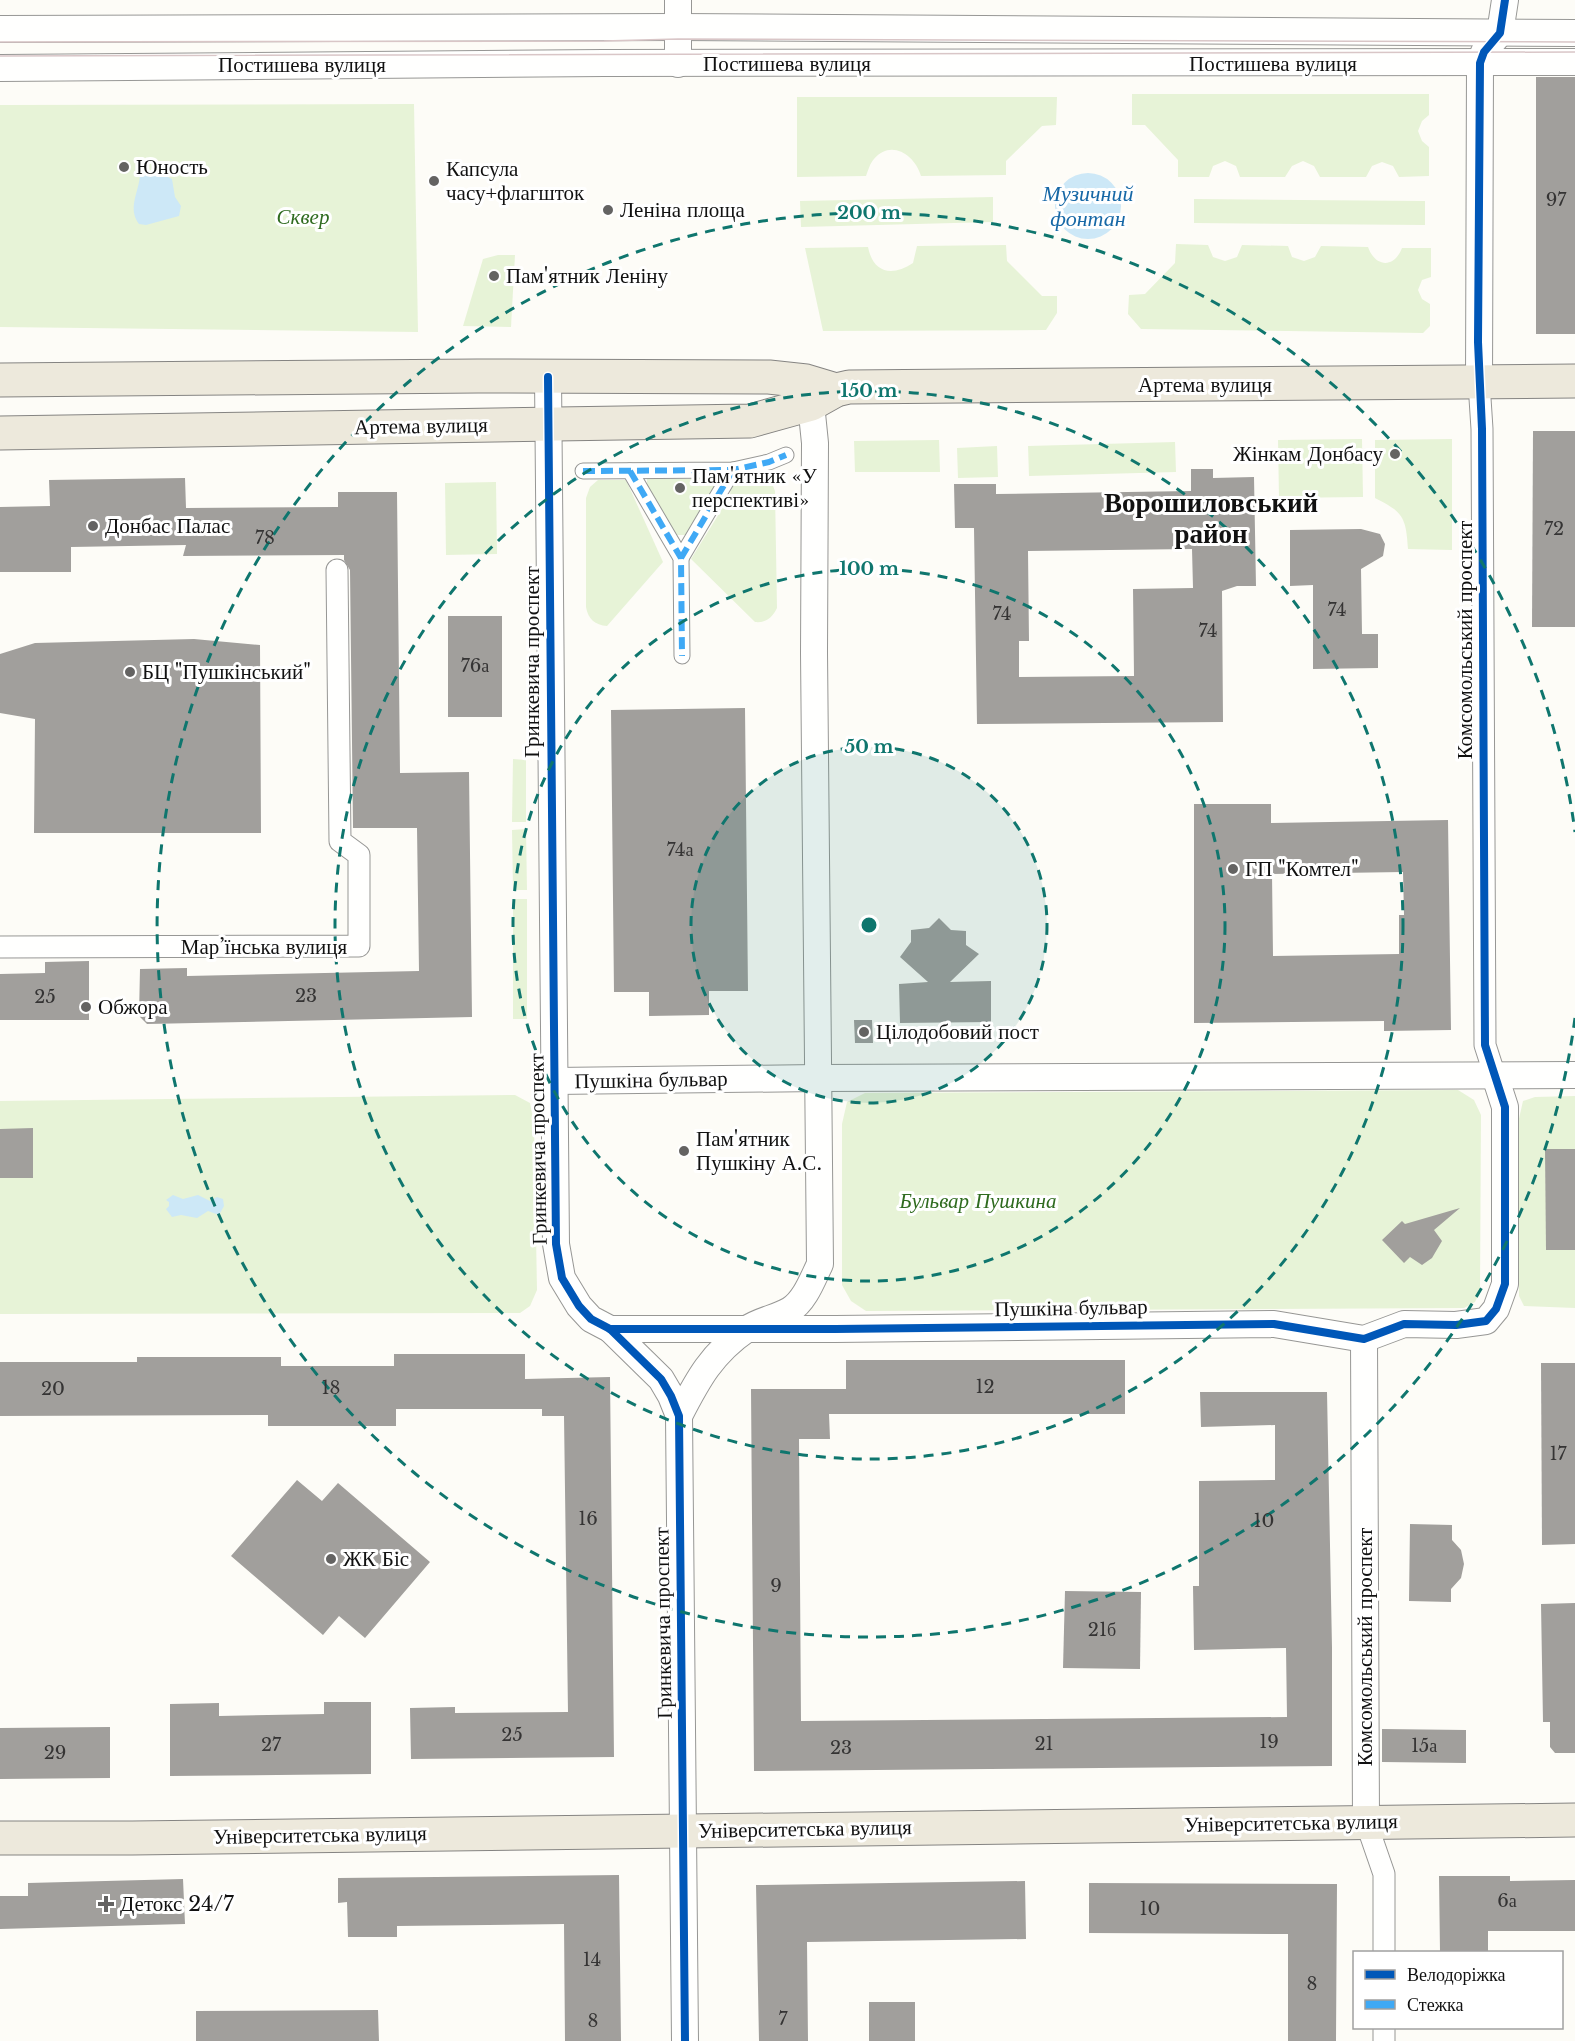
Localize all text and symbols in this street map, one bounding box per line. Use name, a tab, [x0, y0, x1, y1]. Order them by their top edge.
street label: Постишева вулиця	[703, 51, 871, 77]
street label: Постишева вулиця	[1189, 51, 1357, 77]
street label: Постишева вулиця	[218, 52, 386, 78]
place label: Юность	[136, 154, 208, 180]
place label: Капсула часу+флагшток	[446, 156, 585, 206]
marker: Юность	[117, 160, 131, 174]
marker: Капсула часу+флагшток	[427, 174, 441, 188]
water label: Музичний фонтан	[1042, 180, 1133, 232]
house number: 97	[1546, 189, 1567, 211]
place label: Леніна площа	[620, 197, 745, 223]
text: 200 m	[837, 202, 901, 224]
marker: Леніна площа	[601, 203, 615, 217]
park label: Сквер	[277, 204, 329, 230]
place label: Пам'ятник Леніну	[506, 263, 669, 289]
marker: Пам'ятник Леніну	[487, 269, 501, 283]
street label: Артема вулиця	[1138, 372, 1272, 398]
text: 150 m	[841, 380, 898, 402]
street label: Артема вулиця	[354, 412, 488, 440]
place label: Жінкам Донбасу	[1233, 441, 1383, 467]
marker: Жінкам Донбасу	[1388, 447, 1402, 461]
place label: Пам'ятник «У перспективі»	[692, 463, 817, 513]
marker: Пам'ятник «У перспективі»	[673, 481, 687, 495]
district label: Ворошиловський район	[1104, 486, 1318, 550]
place label: Донбас Палас	[105, 513, 230, 539]
house number: 72	[1544, 518, 1564, 540]
marker: Донбас Палас	[86, 519, 100, 533]
street label: Комсомольський проспект	[1452, 521, 1478, 759]
house number: 78	[255, 527, 275, 549]
text: 100 m	[839, 558, 899, 580]
street label: Гринкевича проспект	[519, 566, 545, 758]
house number: 74	[1327, 599, 1347, 621]
house number: 74	[992, 603, 1012, 625]
house number: 74	[1198, 620, 1218, 642]
house number: 76а	[461, 655, 489, 677]
place label: БЦ "Пушкінський"	[142, 659, 311, 685]
marker: БЦ "Пушкінський"	[123, 665, 137, 679]
text: 50 m	[845, 736, 894, 758]
house number: 74а	[666, 839, 694, 861]
place label: ГП "Комтел"	[1245, 856, 1359, 882]
marker: ГП "Комтел"	[1226, 862, 1240, 876]
centre of rings	[859, 915, 879, 935]
street label: Мар’їнська вулиця	[181, 934, 348, 960]
house number: 23	[295, 985, 317, 1007]
house number: 25	[34, 986, 56, 1008]
place label: Обжора	[98, 994, 168, 1020]
marker: Обжора	[79, 1000, 93, 1014]
place label: Цілодобовий пост	[876, 1019, 1039, 1045]
marker: Цілодобовий пост	[857, 1025, 871, 1039]
street label: Гринкевича проспект	[523, 1053, 553, 1245]
street label: Пушкіна бульвар	[574, 1066, 728, 1094]
place label: Пам'ятник Пушкіну А.С.	[696, 1126, 822, 1176]
marker: Пам'ятник Пушкіну А.С.	[677, 1144, 691, 1158]
park label: Бульвар Пушкина	[899, 1188, 1056, 1214]
street label: Пушкіна бульвар	[994, 1294, 1148, 1322]
house number: 12	[975, 1376, 995, 1398]
house number: 18	[322, 1377, 340, 1399]
house number: 20	[41, 1378, 65, 1400]
house number: 17	[1549, 1443, 1567, 1465]
house number: 16	[578, 1508, 598, 1530]
house number: 10	[1254, 1510, 1274, 1532]
street label: Гринкевича проспект	[648, 1527, 678, 1719]
street label: Комсомольський проспект	[1352, 1528, 1378, 1766]
place label: ЖК Біс	[343, 1546, 409, 1572]
marker: ЖК Біс	[324, 1552, 338, 1566]
house number: 9	[770, 1575, 782, 1597]
house number: 21б	[1088, 1619, 1116, 1641]
house number: 25	[501, 1724, 523, 1746]
house number: 19	[1259, 1731, 1279, 1753]
house number: 21	[1034, 1733, 1054, 1755]
house number: 27	[261, 1734, 282, 1756]
house number: 15а	[1411, 1735, 1437, 1757]
house number: 23	[830, 1737, 852, 1759]
house number: 29	[44, 1742, 66, 1764]
street label: Університетська вулиця	[1184, 1808, 1398, 1838]
street label: Університетська вулиця	[698, 1814, 912, 1844]
street label: Університетська вулиця	[213, 1820, 427, 1850]
house number: 6а	[1497, 1890, 1517, 1912]
place label: Детокс 24/7	[120, 1891, 234, 1917]
marker: Детокс 24/7	[97, 1895, 115, 1913]
house number: 10	[1140, 1898, 1160, 1920]
house number: 14	[583, 1949, 601, 1971]
legend	[1353, 1951, 1563, 2029]
text: Велодоріжка	[1407, 1964, 1506, 1986]
house number: 8	[1307, 1973, 1317, 1995]
text: Стежка	[1407, 1994, 1464, 2016]
house number: 7	[778, 2008, 788, 2030]
house number: 8	[588, 2010, 598, 2032]

